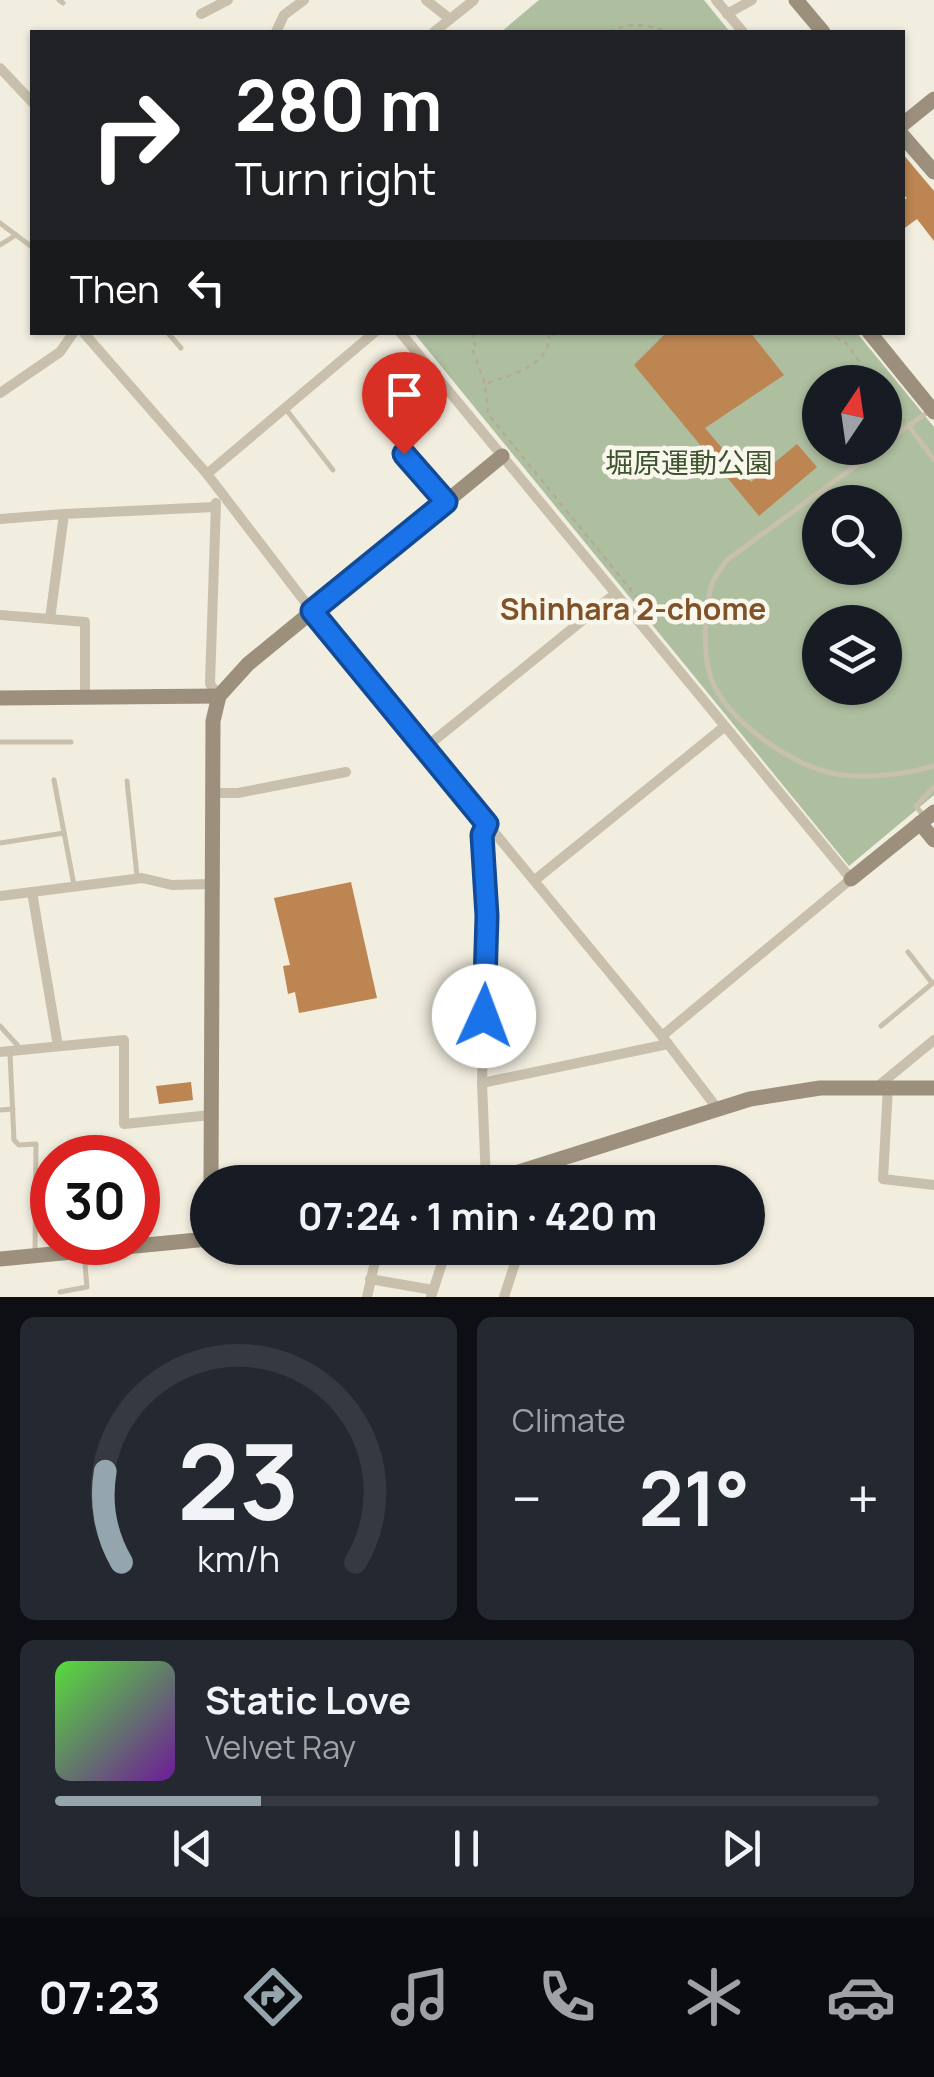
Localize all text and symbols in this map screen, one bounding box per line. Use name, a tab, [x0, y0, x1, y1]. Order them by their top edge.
text: 280 m	[235, 56, 443, 152]
icon: right	[70, 70, 200, 200]
text: Turn right	[235, 147, 436, 209]
icon: left	[179, 260, 234, 315]
text: Then	[70, 262, 159, 314]
pin	[362, 352, 447, 455]
north arrow	[802, 365, 902, 465]
map controls	[802, 365, 902, 705]
icon: arrive	[377, 367, 432, 422]
park label: 堀原運動公園	[605, 443, 773, 481]
button: search	[802, 485, 902, 585]
district label: Shinhara 2-chome	[500, 588, 766, 629]
button: layers	[802, 605, 902, 705]
position arrow	[432, 964, 536, 1068]
speed limit sign: 30	[30, 1135, 160, 1265]
text: 07:24 · 1 min · 420 m	[298, 1189, 657, 1241]
text: Climate	[512, 1398, 626, 1442]
text: 23	[177, 1409, 300, 1551]
text: 21°	[639, 1446, 750, 1549]
text: −	[512, 1460, 542, 1536]
text: +	[847, 1460, 879, 1536]
text: km/h	[197, 1534, 280, 1583]
text: Static Love	[205, 1673, 411, 1725]
text: Velvet Ray	[205, 1725, 356, 1769]
icon: previous	[165, 1821, 220, 1876]
icon: pause	[439, 1821, 494, 1876]
icon: next	[714, 1821, 769, 1876]
icon: directions	[238, 1962, 308, 2032]
icon: music	[385, 1962, 455, 2032]
icon: phone	[532, 1962, 602, 2032]
icon: climate	[679, 1962, 749, 2032]
icon: car	[826, 1962, 896, 2032]
text: 07:23	[39, 1966, 161, 2028]

